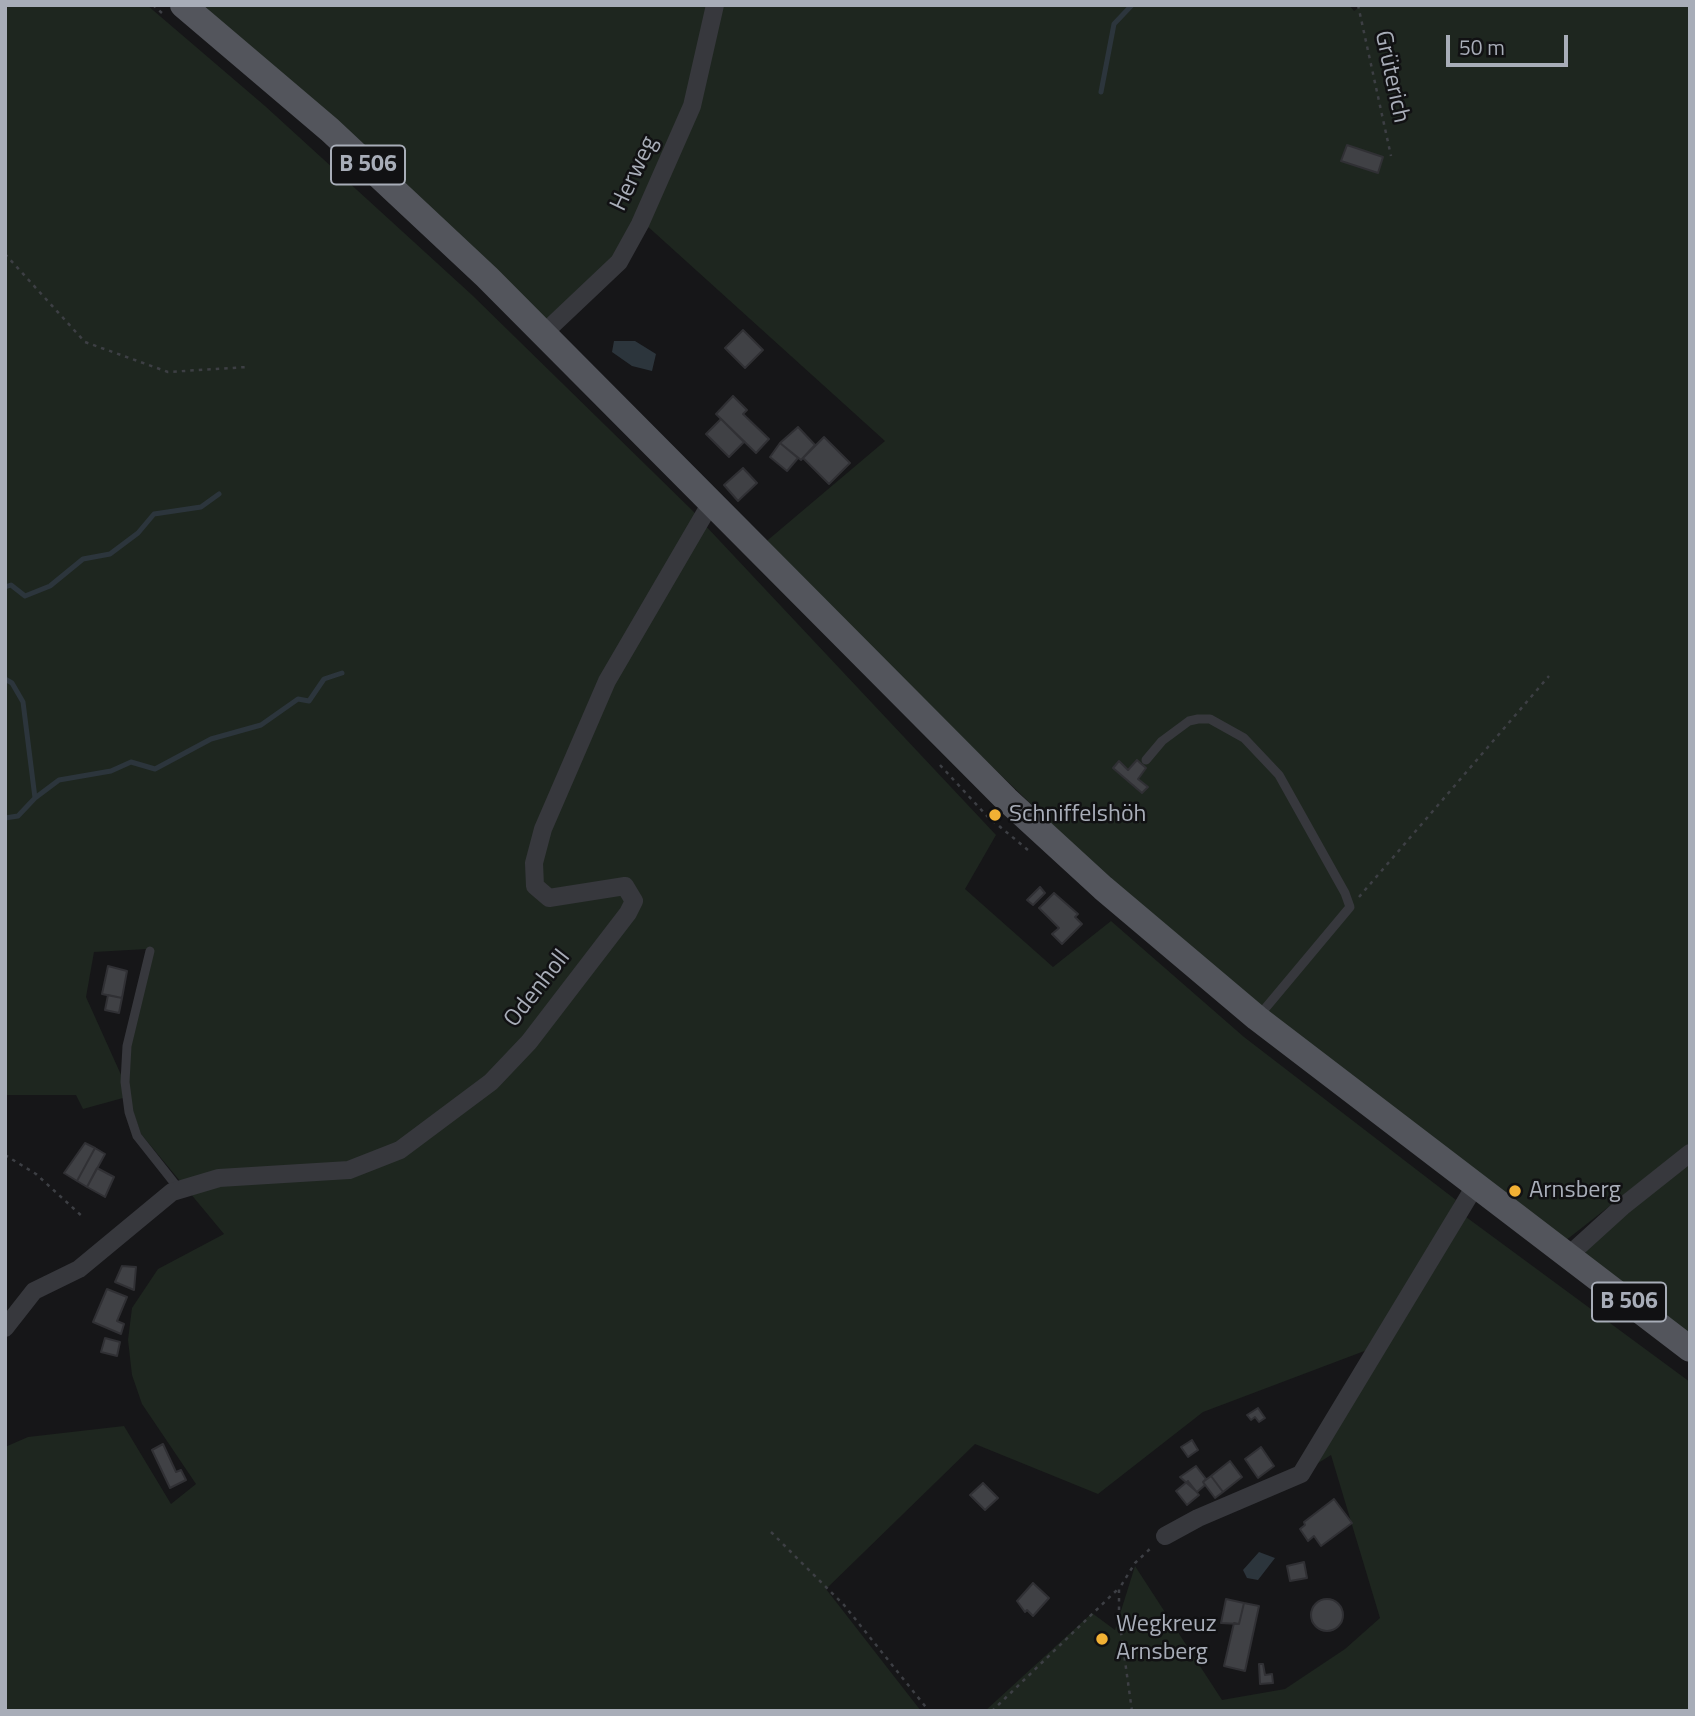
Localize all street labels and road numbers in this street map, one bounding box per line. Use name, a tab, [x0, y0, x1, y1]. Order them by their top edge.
street label: Grüterich	[1367, 28, 1415, 126]
street label: Herweg	[605, 132, 665, 216]
road number: B 506	[331, 146, 405, 184]
street label: Odenholl	[499, 945, 577, 1033]
road number: B 506	[1592, 1282, 1666, 1322]

